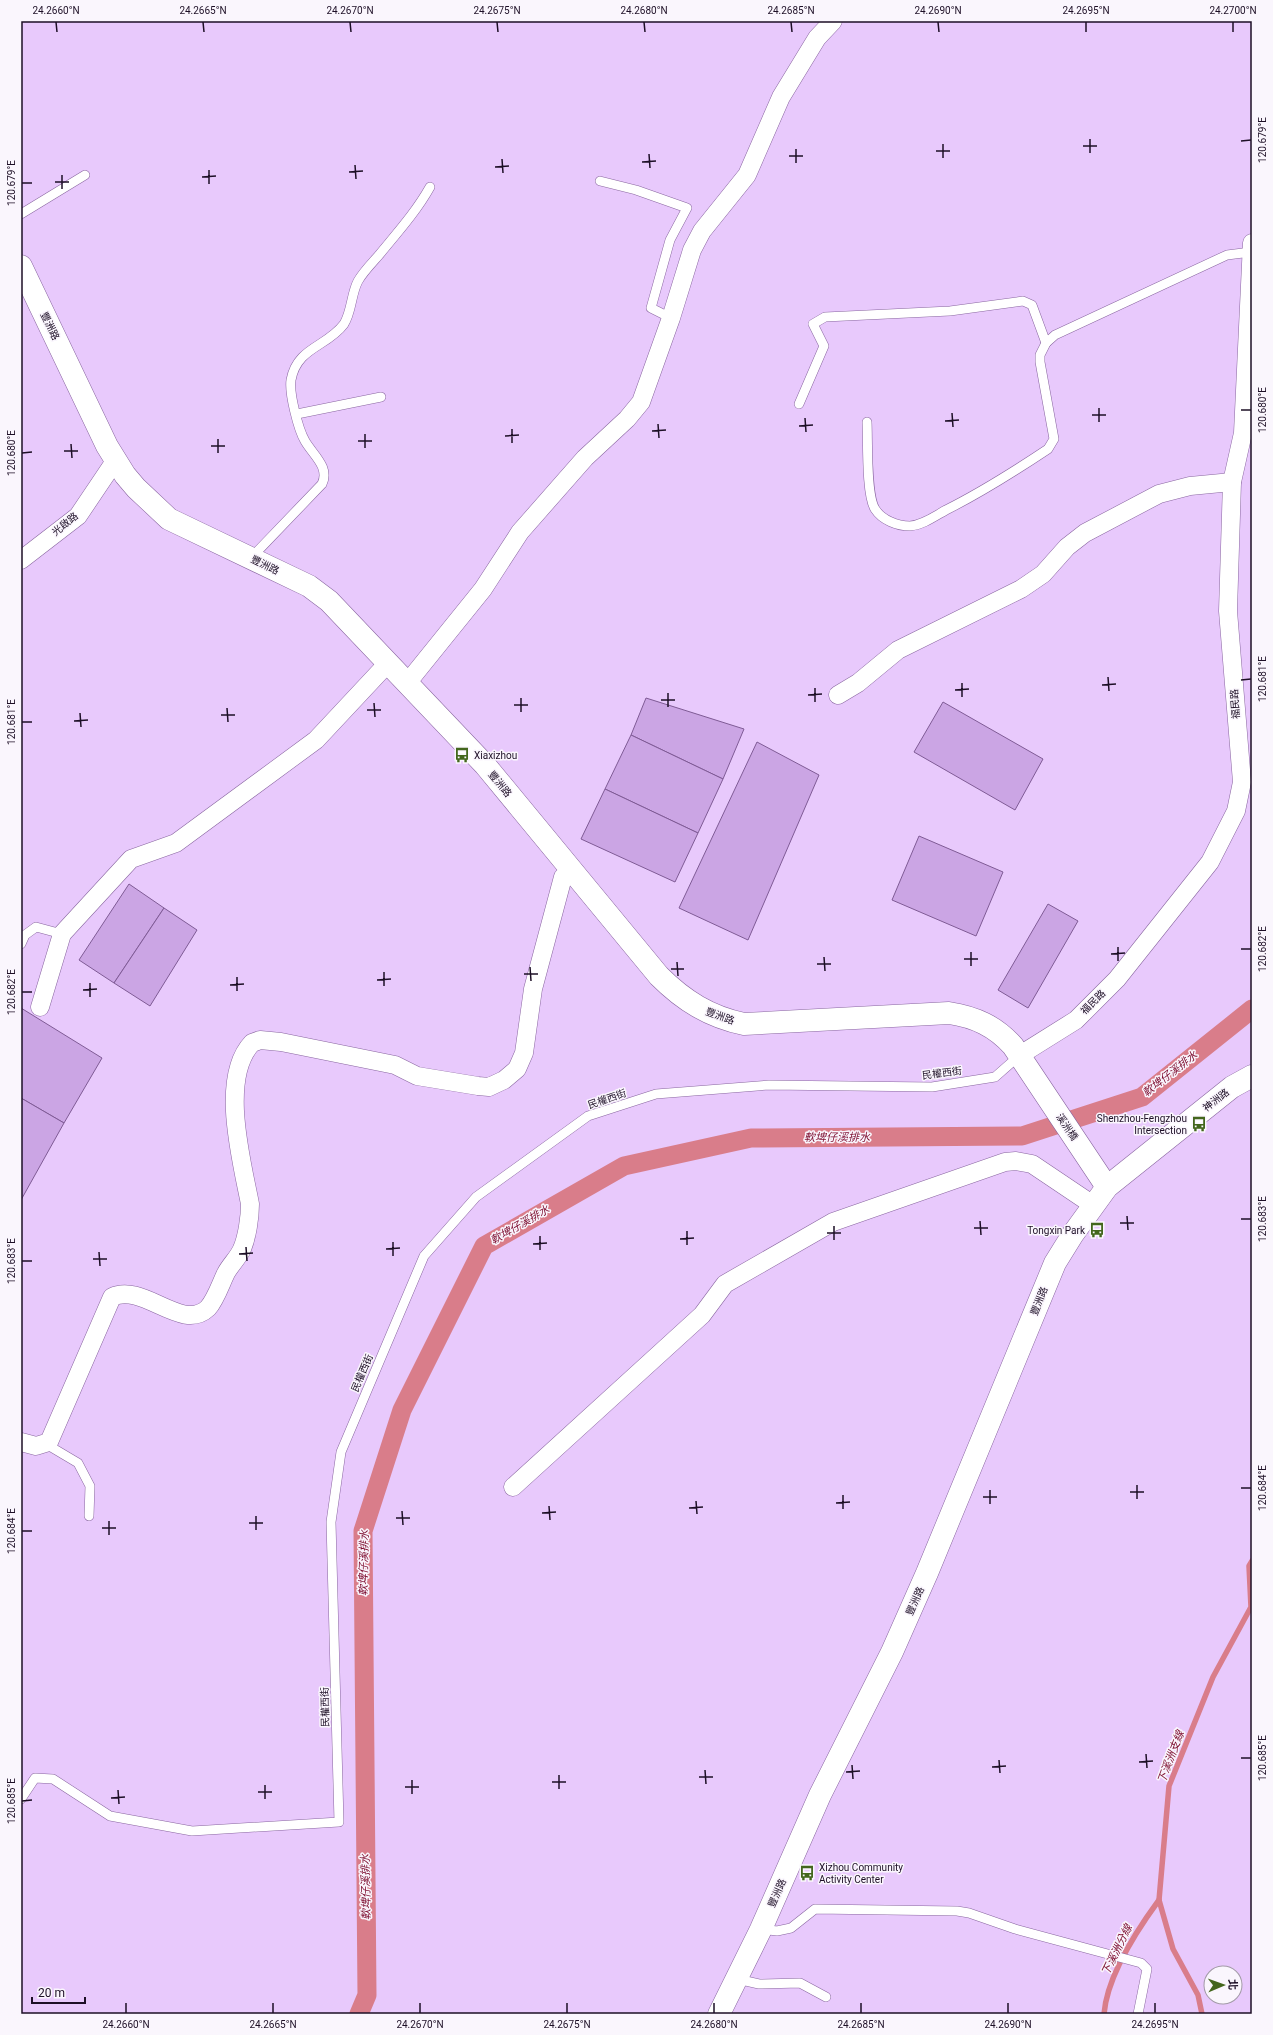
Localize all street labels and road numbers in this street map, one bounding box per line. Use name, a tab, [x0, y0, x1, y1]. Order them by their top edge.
street label: 豐洲路	[38, 310, 62, 342]
street label: 光啟路	[50, 510, 80, 538]
street label: 豐洲路	[249, 553, 281, 577]
street label: 福民路	[1228, 689, 1242, 719]
street label: 豐洲路	[486, 769, 514, 799]
street label: 福民路	[1079, 988, 1107, 1016]
street label: 豐洲路	[704, 1006, 736, 1026]
street label: 民權西街	[921, 1065, 963, 1081]
street label: 神洲路	[1201, 1086, 1231, 1114]
street label: 民權西街	[586, 1087, 628, 1111]
street label: 溪洲橋	[1054, 1111, 1080, 1143]
street label: 豐洲路	[1028, 1285, 1050, 1317]
street label: 民權西街	[349, 1352, 375, 1394]
street label: 豐洲路	[904, 1585, 926, 1617]
street label: 民權西街	[319, 1687, 331, 1727]
street label: 豐洲路	[766, 1877, 788, 1909]

